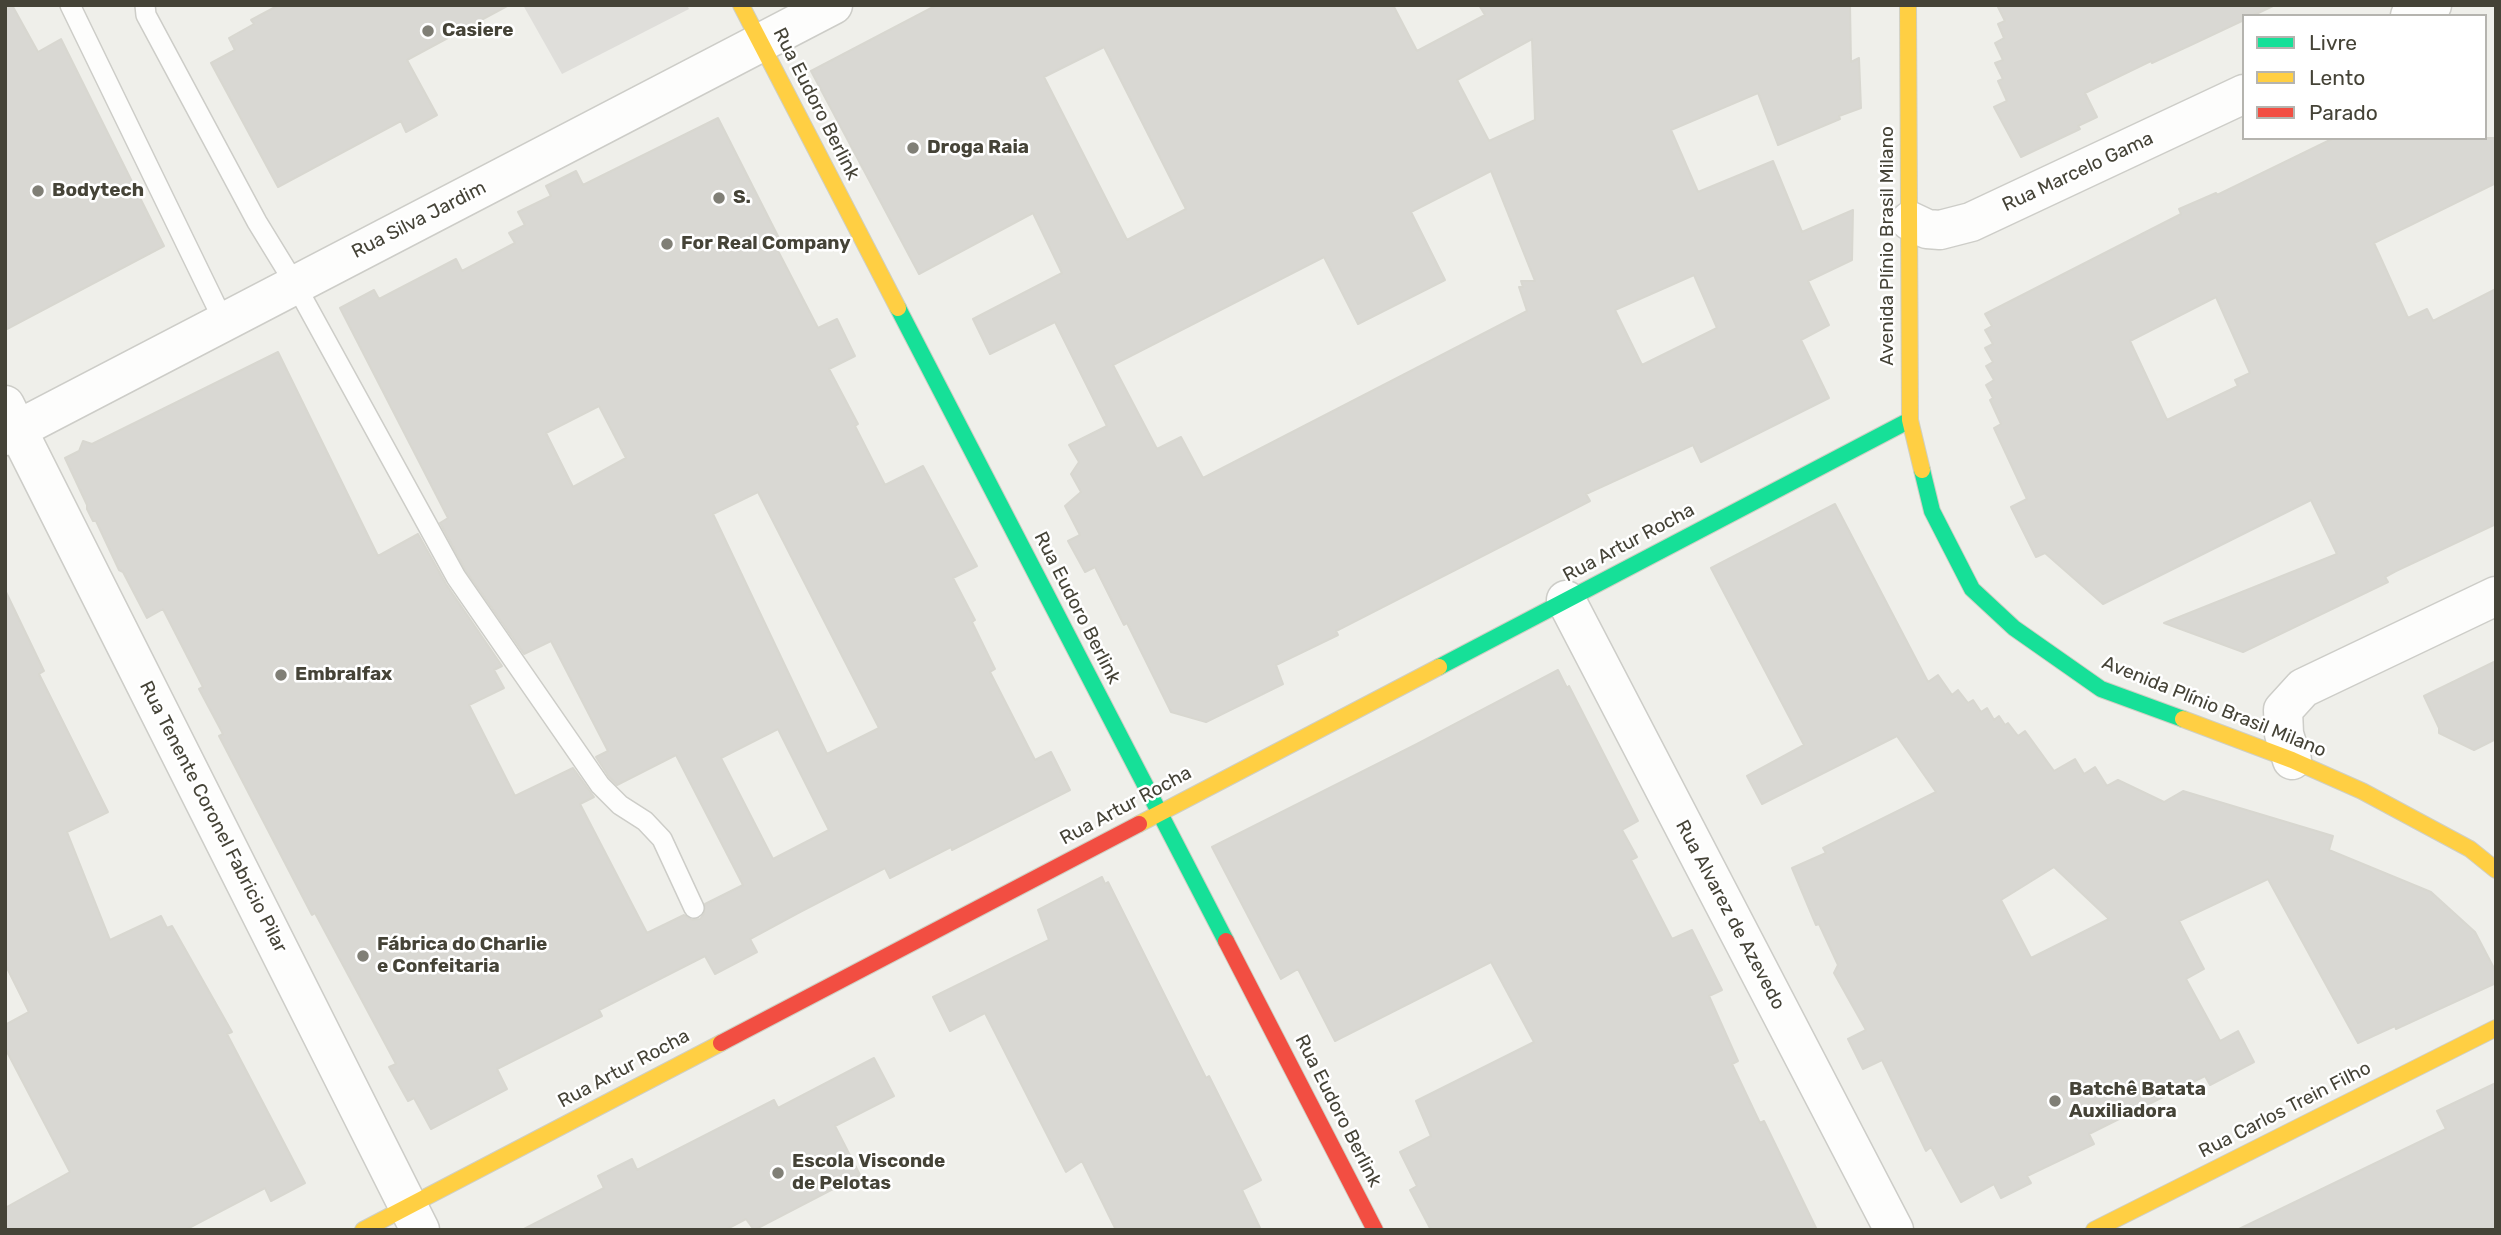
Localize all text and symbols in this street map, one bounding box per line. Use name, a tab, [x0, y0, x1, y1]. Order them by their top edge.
legend	[2242, 14, 2487, 140]
place label: Casiere	[442, 20, 514, 42]
marker: Casiere	[420, 23, 436, 39]
street label: Rua Eudoro Berlink	[768, 24, 864, 184]
text: Livre	[2309, 30, 2357, 55]
text: Lento	[2309, 65, 2365, 90]
text: Parado	[2309, 100, 2378, 125]
street label: Avenida Plínio Brasil Milano	[1877, 126, 1899, 366]
street label: Rua Marcelo Gama	[1999, 127, 2157, 217]
place label: Droga Raia	[927, 137, 1029, 159]
marker: Droga Raia	[905, 140, 921, 156]
street label: Rua Silva Jardim	[348, 176, 490, 264]
place label: Bodytech	[52, 180, 144, 202]
marker: Bodytech	[30, 183, 46, 199]
place label: S.	[733, 187, 751, 209]
marker: S.	[711, 190, 727, 206]
place label: For Real Company	[681, 233, 851, 255]
marker: For Real Company	[659, 236, 675, 252]
street label: Rua Artur Rocha	[1559, 499, 1699, 587]
street label: Rua Eudoro Berlink	[1029, 528, 1125, 688]
street label: Avenida Plínio Brasil Milano	[2099, 652, 2329, 762]
place label: Embralfax	[295, 664, 392, 686]
marker: Embralfax	[273, 667, 289, 683]
street label: Rua Tenente Coronel Fabricio Pilar	[134, 677, 292, 957]
street label: Rua Artur Rocha	[1056, 762, 1196, 850]
street label: Rua Alvarez de Azevedo	[1670, 816, 1790, 1014]
place label: Fábrica do Charlie e Confeitaria	[377, 934, 547, 978]
marker: Fábrica do Charlie e Confeitaria	[355, 948, 371, 964]
street label: Rua Artur Rocha	[554, 1025, 694, 1113]
street label: Rua Eudoro Berlink	[1290, 1031, 1386, 1191]
street label: Rua Carlos Trein Filho	[2195, 1057, 2375, 1163]
place label: Batchê Batata Auxiliadora	[2069, 1079, 2206, 1123]
marker: Batchê Batata Auxiliadora	[2047, 1093, 2063, 1109]
place label: Escola Visconde de Pelotas	[792, 1151, 945, 1195]
marker: Escola Visconde de Pelotas	[770, 1165, 786, 1181]

